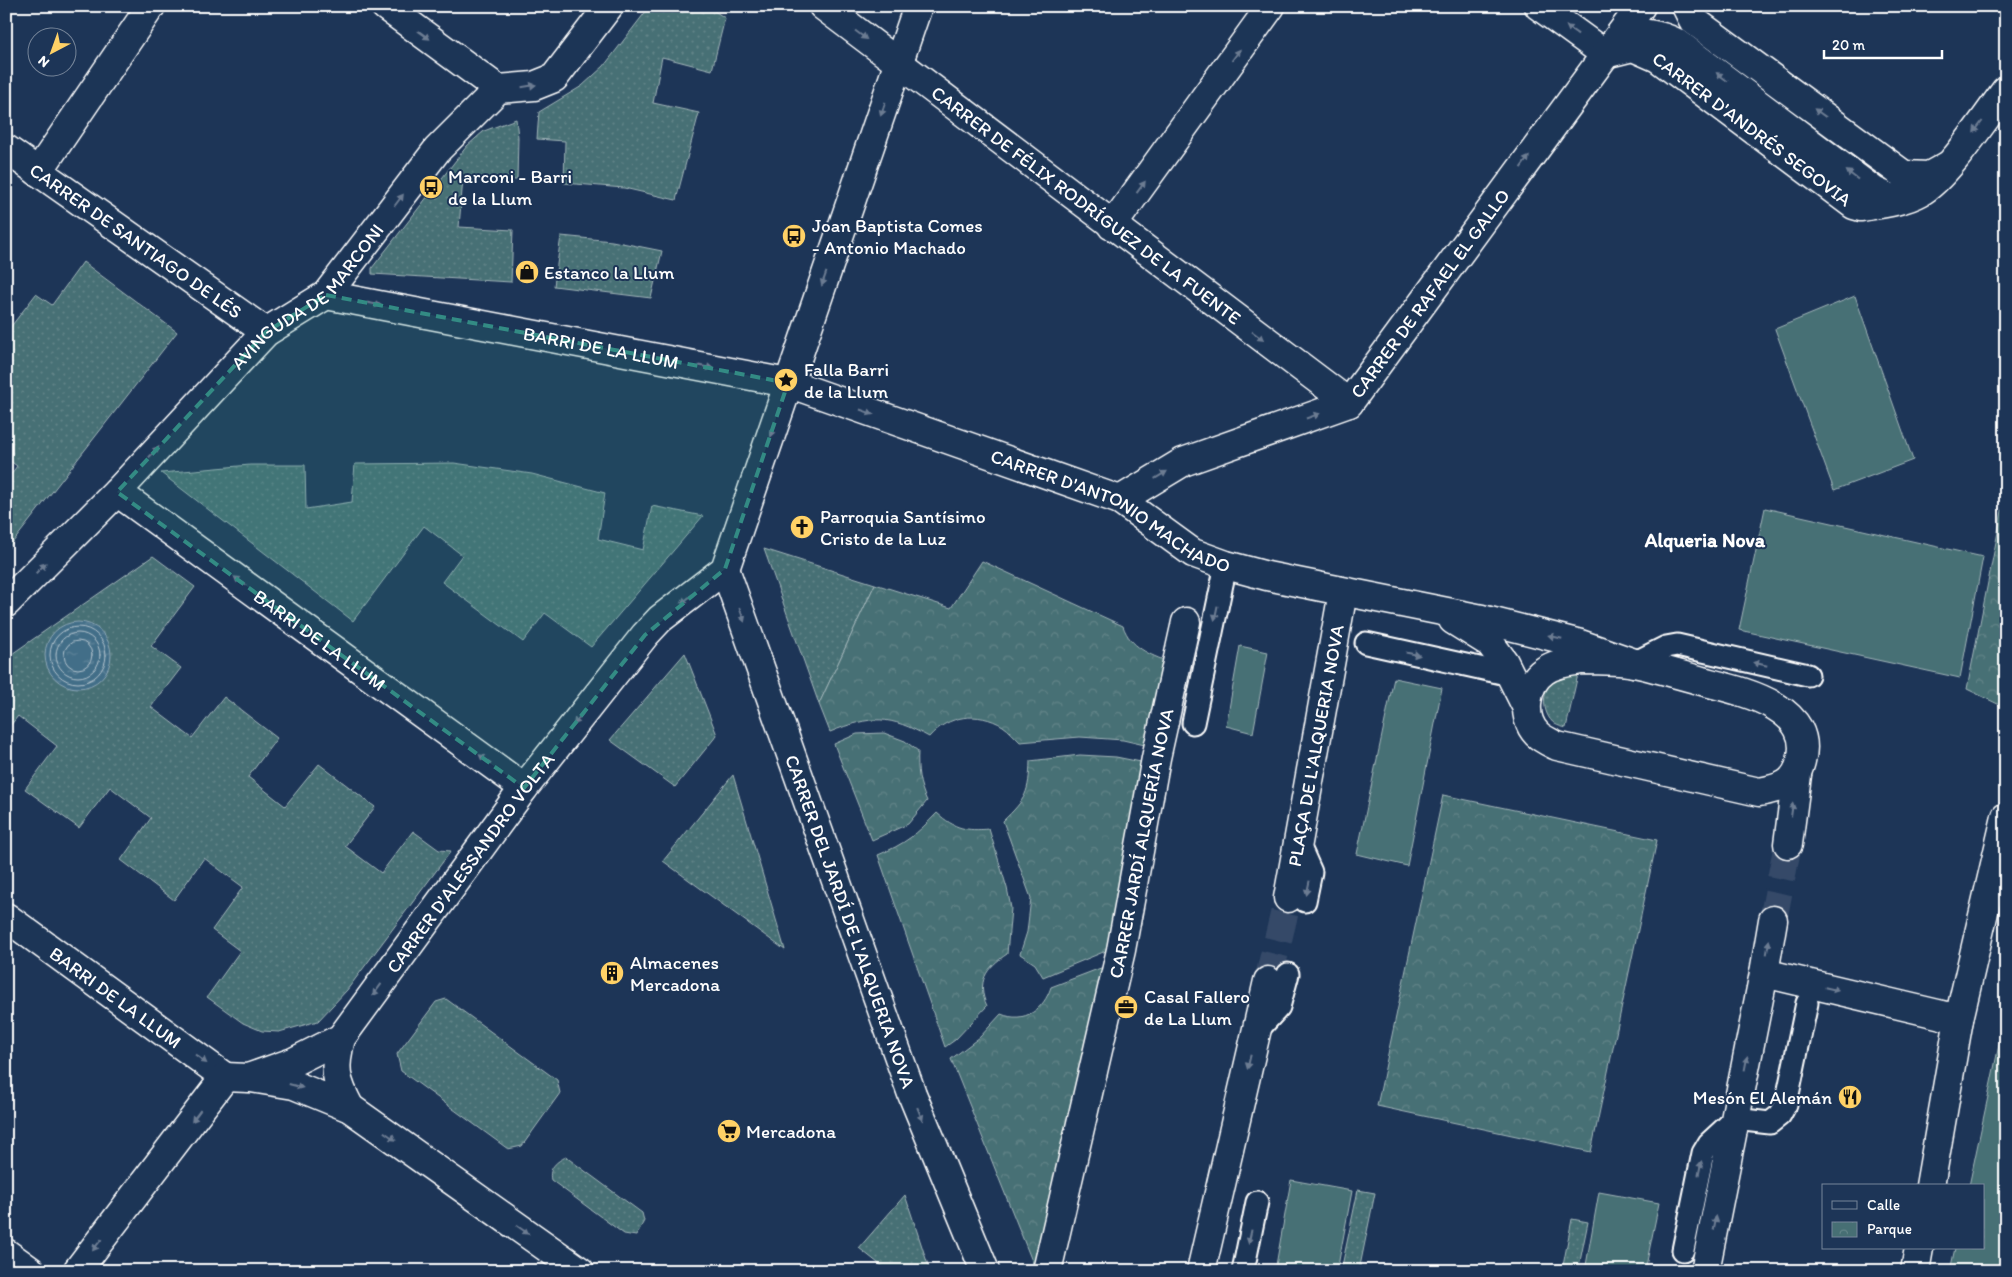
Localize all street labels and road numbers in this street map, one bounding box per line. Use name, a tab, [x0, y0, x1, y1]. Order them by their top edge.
street label: CARRER D'ANDRÉS SEGOVIA	[1648, 47, 1856, 211]
street label: CARRER DE FÉLIX RODRÍGUEZ DE LA FUENTE	[927, 81, 1246, 329]
street label: CARRER DE SANTIAGO DE LÉS	[26, 158, 247, 323]
street label: CARRER DE RAFAEL EL GALLO	[1345, 184, 1514, 402]
street label: AVINGUDA DE MARCONI	[226, 219, 388, 374]
street label: BARRI DE LA LLUM	[521, 321, 681, 373]
street label: CARRER D'ANTONIO MACHADO	[988, 444, 1234, 577]
street label: BARRI DE LA LLUM	[249, 584, 391, 695]
street label: PLAÇA DE L'ALQUERIA NOVA	[1282, 623, 1348, 868]
street label: CARRER JARDÍ ALQUERÍA NOVA	[1103, 706, 1178, 981]
street label: CARRER D'ALESSANDRO VOLTA	[381, 748, 559, 978]
street label: CARRER DEL JARDÍ DE L'ALQUERIA NOVA	[781, 752, 920, 1091]
street label: BARRI DE LA LLUM	[45, 941, 186, 1053]

